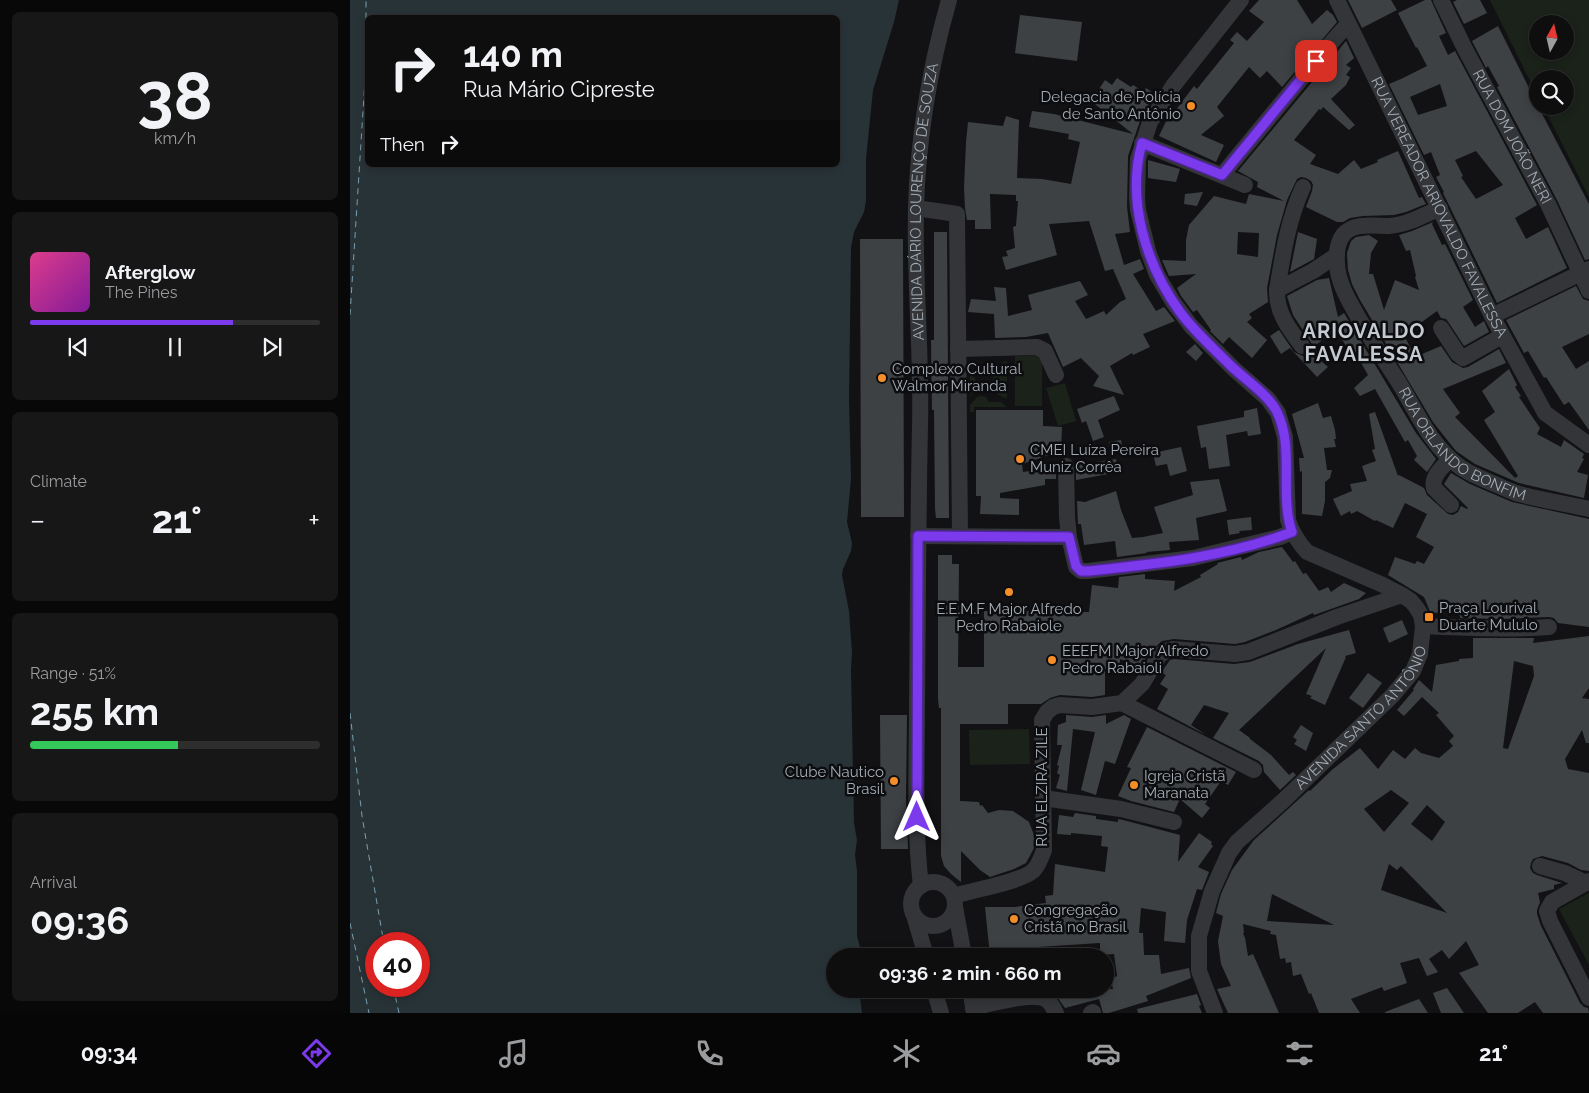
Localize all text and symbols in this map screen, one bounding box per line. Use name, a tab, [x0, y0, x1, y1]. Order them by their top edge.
north arrow	[1529, 15, 1574, 60]
map controls	[1529, 15, 1574, 115]
text: 140 m	[463, 34, 563, 75]
icon: right	[380, 35, 445, 100]
pin	[1295, 40, 1337, 82]
icon: arrive	[1302, 47, 1330, 75]
text: 38	[137, 58, 213, 134]
street label: AVENIDA DÁRIO LOURENÇO DE SOUZA	[907, 61, 942, 341]
street label: RUA DOM JOÃO NERI	[1469, 66, 1555, 207]
button: search	[1529, 70, 1574, 115]
street label: RUA VEREADOR ARIOVALDO FAVALESSA	[1367, 74, 1511, 341]
text: Rua Mário Cipreste	[463, 76, 655, 102]
place label: Delegacia de Polícia de Santo Antônio	[1041, 88, 1181, 123]
marker: Delegacia de Polícia de Santo Antônio	[1185, 100, 1197, 112]
text: km/h	[154, 129, 196, 148]
icon: right	[435, 130, 463, 158]
text: Then	[380, 133, 425, 155]
text: Afterglow	[105, 261, 195, 283]
text: The Pines	[105, 283, 177, 302]
district label: ARIOVALDO FAVALESSA	[1303, 319, 1425, 366]
icon: previous	[64, 333, 92, 361]
icon: pause	[161, 333, 189, 361]
icon: next	[258, 333, 286, 361]
place label: Complexo Cultural Walmor Miranda	[892, 360, 1022, 395]
marker: Complexo Cultural Walmor Miranda	[876, 372, 888, 384]
street label: RUA ORLANDO BONFIM	[1395, 384, 1528, 504]
place label: CMEI Luíza Pereira Muniz Corrêa	[1030, 441, 1159, 476]
marker: CMEI Luíza Pereira Muniz Corrêa	[1014, 453, 1026, 465]
text: Climate	[30, 472, 87, 491]
text: 21°	[152, 497, 202, 542]
text: −	[30, 504, 45, 537]
text: +	[308, 504, 320, 537]
marker: E.E.M.F Major Alfredo Pedro Rabaiole	[1003, 586, 1015, 598]
place label: Praça Lourival Duarte Mululo	[1439, 599, 1538, 634]
place label: E.E.M.F Major Alfredo Pedro Rabaiole	[936, 600, 1082, 635]
marker: Praça Lourival Duarte Mululo	[1423, 611, 1435, 623]
place label: EEEFM Major Alfredo Pedro Rabaioli	[1062, 642, 1208, 677]
street label: AVENIDA SANTO ANTÔNIO	[1291, 645, 1430, 793]
marker: EEEFM Major Alfredo Pedro Rabaioli	[1046, 654, 1058, 666]
text: Range · 51%	[30, 664, 116, 683]
text: 255 km	[30, 689, 159, 734]
street label: RUA ELZIRA ZILE	[1033, 727, 1051, 847]
place label: Clube Nautico Brasil	[785, 763, 885, 798]
place label: Igreja Cristã Maranata	[1144, 767, 1225, 802]
marker: Clube Nautico Brasil	[888, 775, 900, 787]
marker: Igreja Cristã Maranata	[1128, 779, 1140, 791]
position arrow	[890, 790, 942, 842]
text: Arrival	[30, 873, 77, 892]
text: 09:36	[30, 898, 129, 943]
place label: Congregação Cristã no Brasil	[1024, 901, 1128, 936]
marker: Congregação Cristã no Brasil	[1008, 913, 1020, 925]
speed limit sign: 40	[365, 932, 430, 997]
text: 09:36 · 2 min · 660 m	[879, 962, 1061, 984]
icon: directions	[299, 1036, 334, 1071]
icon: music	[496, 1036, 531, 1071]
icon: phone	[692, 1036, 727, 1071]
icon: climate	[889, 1036, 924, 1071]
icon: car	[1086, 1036, 1121, 1071]
icon: filters	[1282, 1036, 1317, 1071]
text: 09:34	[81, 1040, 138, 1066]
text: 21°	[1479, 1040, 1508, 1066]

